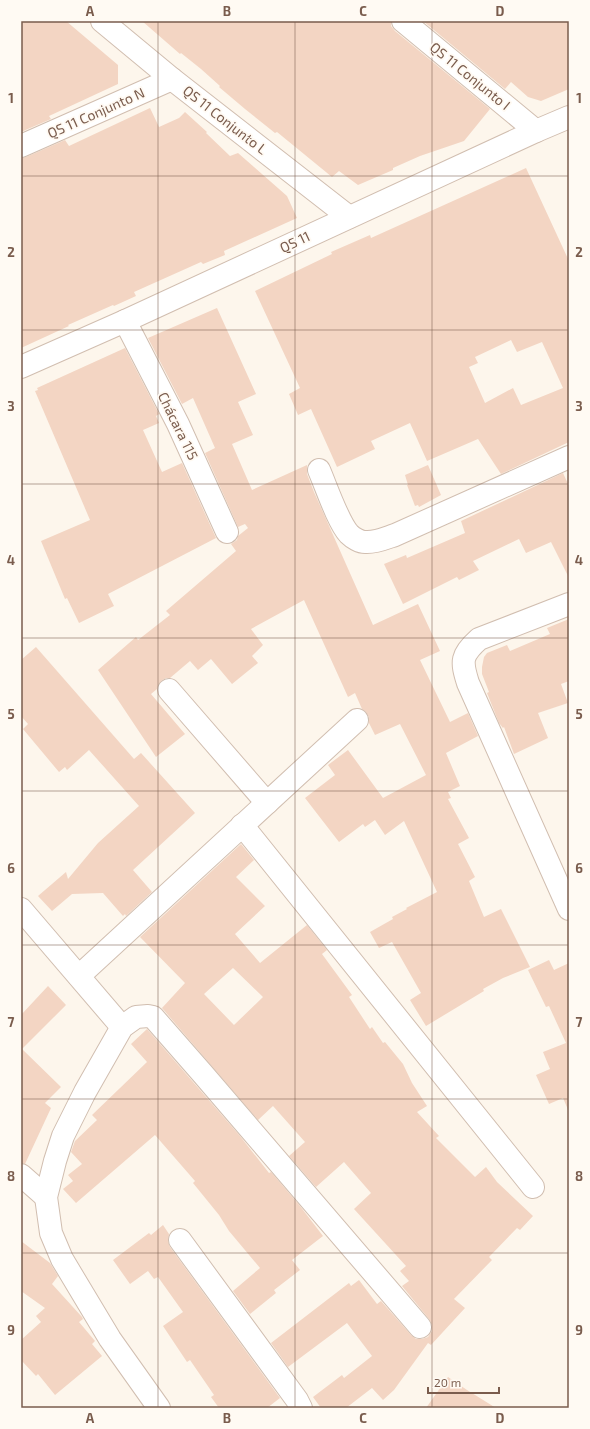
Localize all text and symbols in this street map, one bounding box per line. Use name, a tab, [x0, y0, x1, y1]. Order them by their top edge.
text: A	[86, 3, 95, 19]
text: B	[223, 3, 231, 19]
text: C	[359, 3, 367, 19]
text: D	[496, 3, 505, 19]
street label: QS 11 Conjunto I	[427, 38, 514, 113]
street label: QS 11 Conjunto L	[180, 82, 271, 158]
street label: QS 11 Conjunto N	[45, 84, 147, 142]
text: 1	[8, 90, 14, 106]
text: 1	[576, 90, 582, 106]
street label: QS 11	[277, 227, 313, 256]
text: 2	[7, 244, 15, 260]
text: 2	[575, 244, 583, 260]
street label: Chácara 115	[155, 389, 202, 462]
text: 3	[7, 398, 15, 414]
text: 3	[575, 398, 583, 414]
text: 4	[7, 552, 15, 568]
text: 4	[575, 552, 583, 568]
text: 5	[7, 706, 15, 722]
text: 5	[575, 706, 583, 722]
text: 6	[7, 860, 15, 876]
text: 6	[575, 860, 583, 876]
text: 7	[8, 1014, 15, 1030]
text: 7	[576, 1014, 583, 1030]
text: 8	[7, 1168, 15, 1184]
text: 8	[575, 1168, 583, 1184]
text: 9	[7, 1322, 15, 1338]
text: 9	[575, 1322, 583, 1338]
scale bar	[428, 1369, 499, 1395]
text: 20 m	[434, 1375, 461, 1389]
text: A	[86, 1410, 95, 1426]
text: B	[223, 1410, 231, 1426]
text: C	[359, 1410, 367, 1426]
text: D	[496, 1410, 505, 1426]

